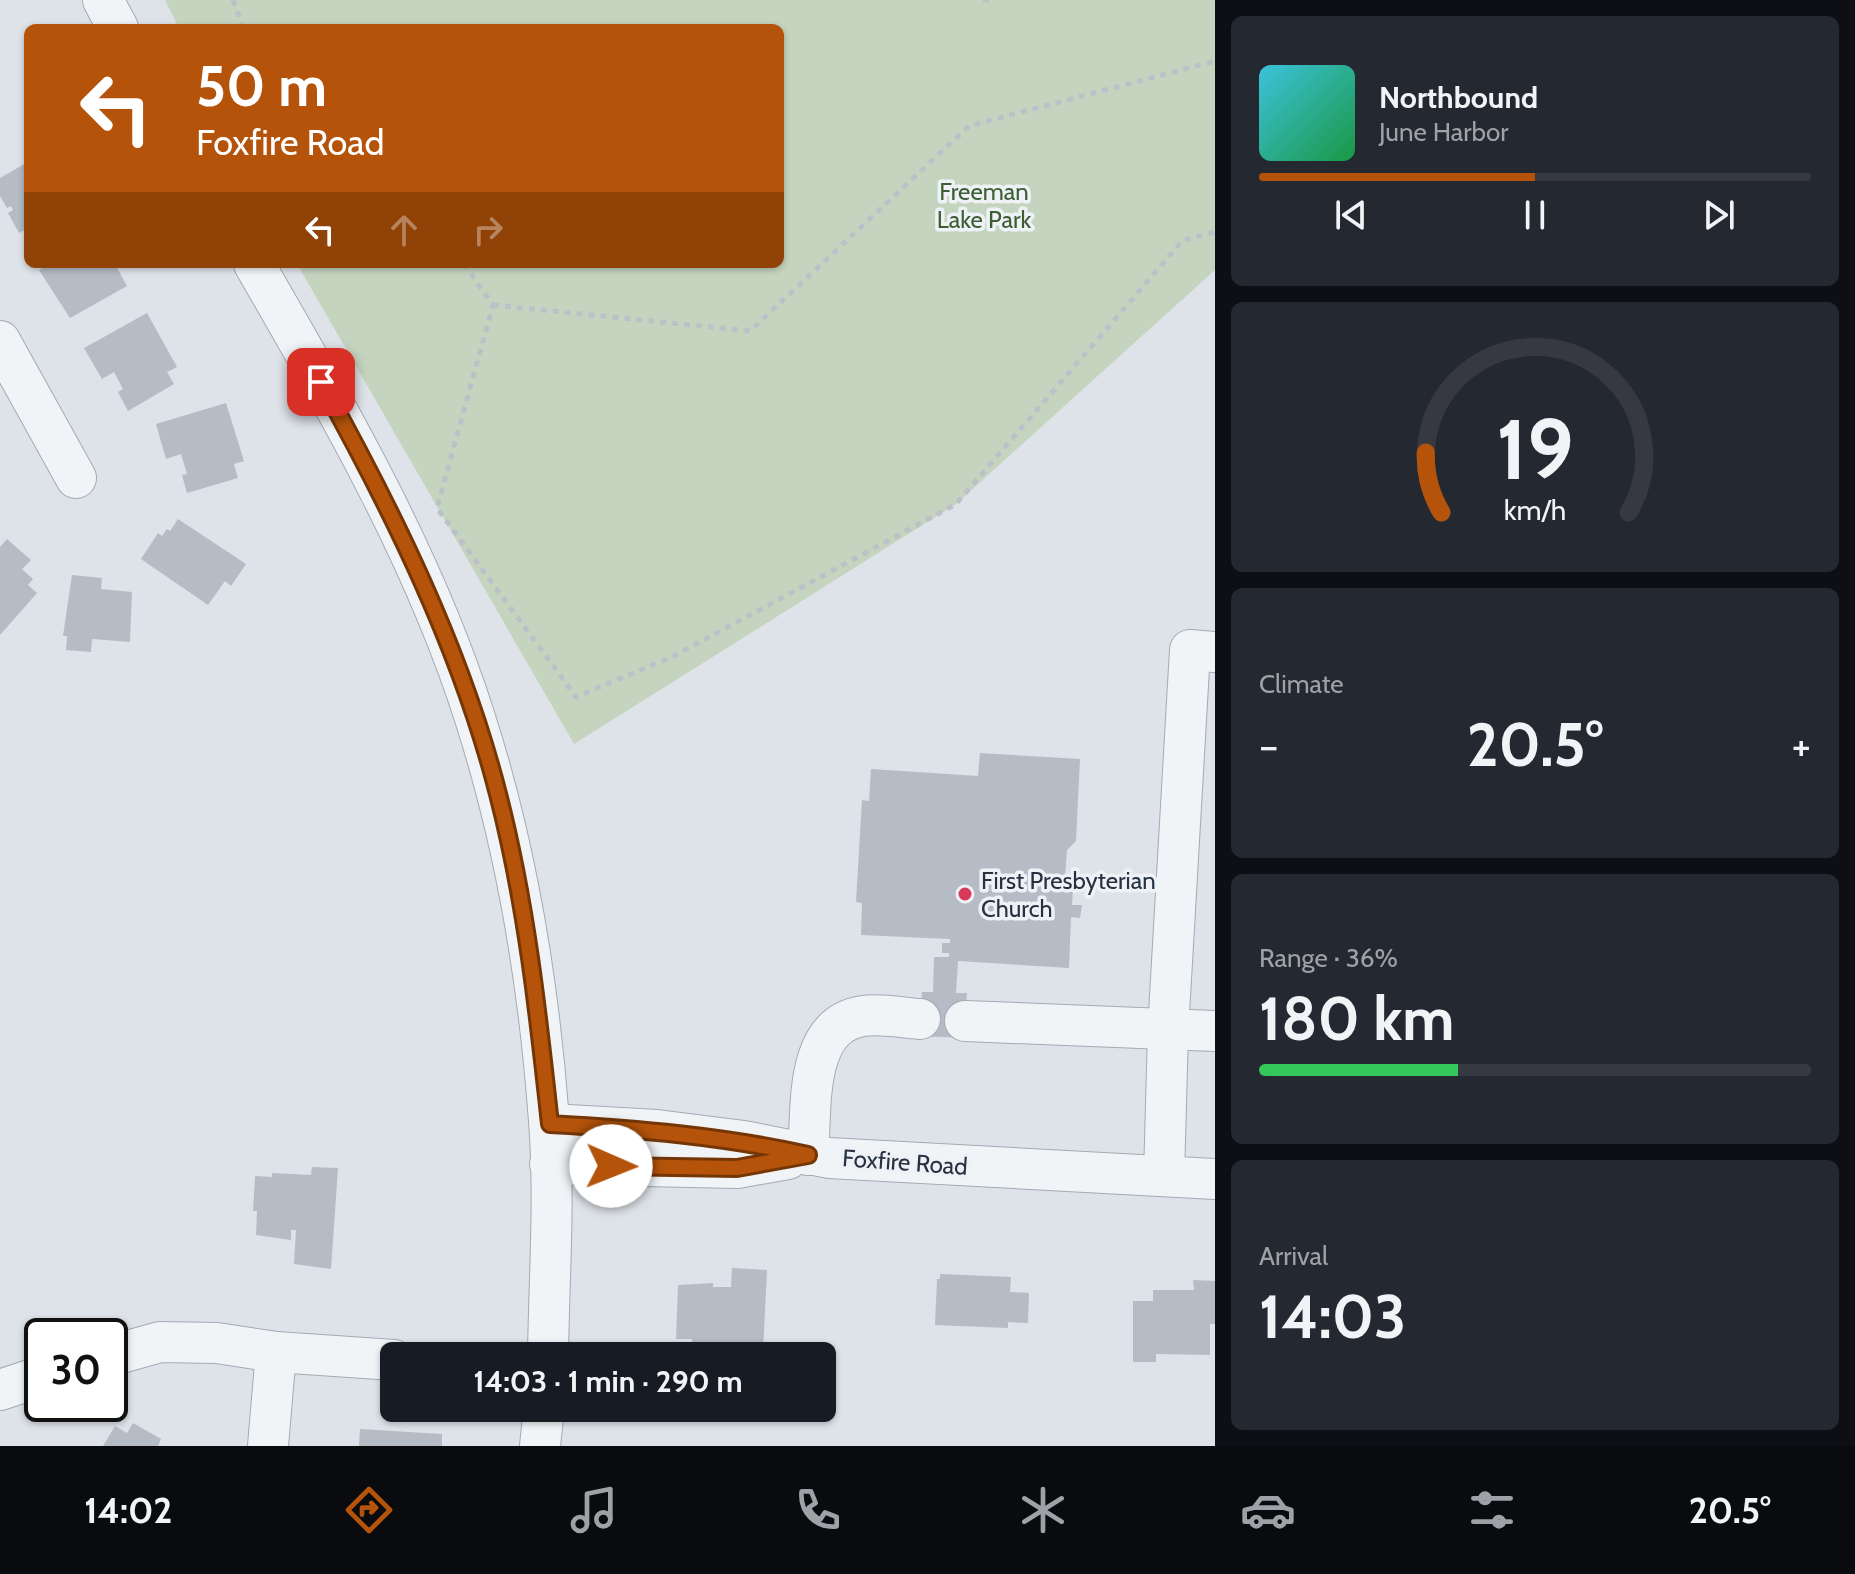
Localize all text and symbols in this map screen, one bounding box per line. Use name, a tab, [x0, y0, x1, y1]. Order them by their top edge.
text: 50 m	[196, 52, 327, 120]
icon: left	[64, 56, 168, 160]
text: Northbound	[1379, 79, 1538, 116]
text: June Harbor	[1379, 116, 1508, 148]
text: Foxfire Road	[196, 120, 385, 164]
park label: Freeman Lake Park	[937, 177, 1032, 234]
icon: previous	[1329, 193, 1373, 237]
icon: pause	[1513, 193, 1557, 237]
icon: next	[1697, 193, 1741, 237]
icon: left	[298, 208, 342, 252]
icon: ahead	[382, 208, 426, 252]
icon: right	[466, 208, 510, 252]
pin	[287, 348, 355, 416]
icon: arrive	[299, 360, 343, 404]
text: 19	[1496, 399, 1574, 500]
text: km/h	[1504, 492, 1566, 527]
text: Climate	[1259, 668, 1344, 700]
text: 20.5°	[1467, 708, 1603, 781]
text: −	[1259, 719, 1278, 772]
text: +	[1792, 719, 1811, 772]
place label: First Presbyterian Church	[981, 866, 1156, 923]
marker: First Presbyterian Church	[956, 885, 974, 903]
text: Range · 36%	[1259, 942, 1398, 974]
text: 180 km	[1259, 982, 1454, 1055]
position arrow	[569, 1124, 653, 1208]
street label: Foxfire Road	[841, 1143, 969, 1181]
text: Arrival	[1259, 1240, 1328, 1272]
text: 14:03	[1259, 1280, 1406, 1353]
speed limit sign: 30	[24, 1318, 128, 1422]
text: 14:03 · 1 min · 290 m	[473, 1363, 743, 1400]
icon: directions	[341, 1482, 397, 1538]
icon: music	[566, 1482, 622, 1538]
icon: phone	[790, 1482, 846, 1538]
icon: climate	[1015, 1482, 1071, 1538]
icon: car	[1240, 1482, 1296, 1538]
icon: filters	[1464, 1482, 1520, 1538]
text: 14:02	[84, 1488, 172, 1532]
text: 20.5°	[1689, 1488, 1771, 1532]

